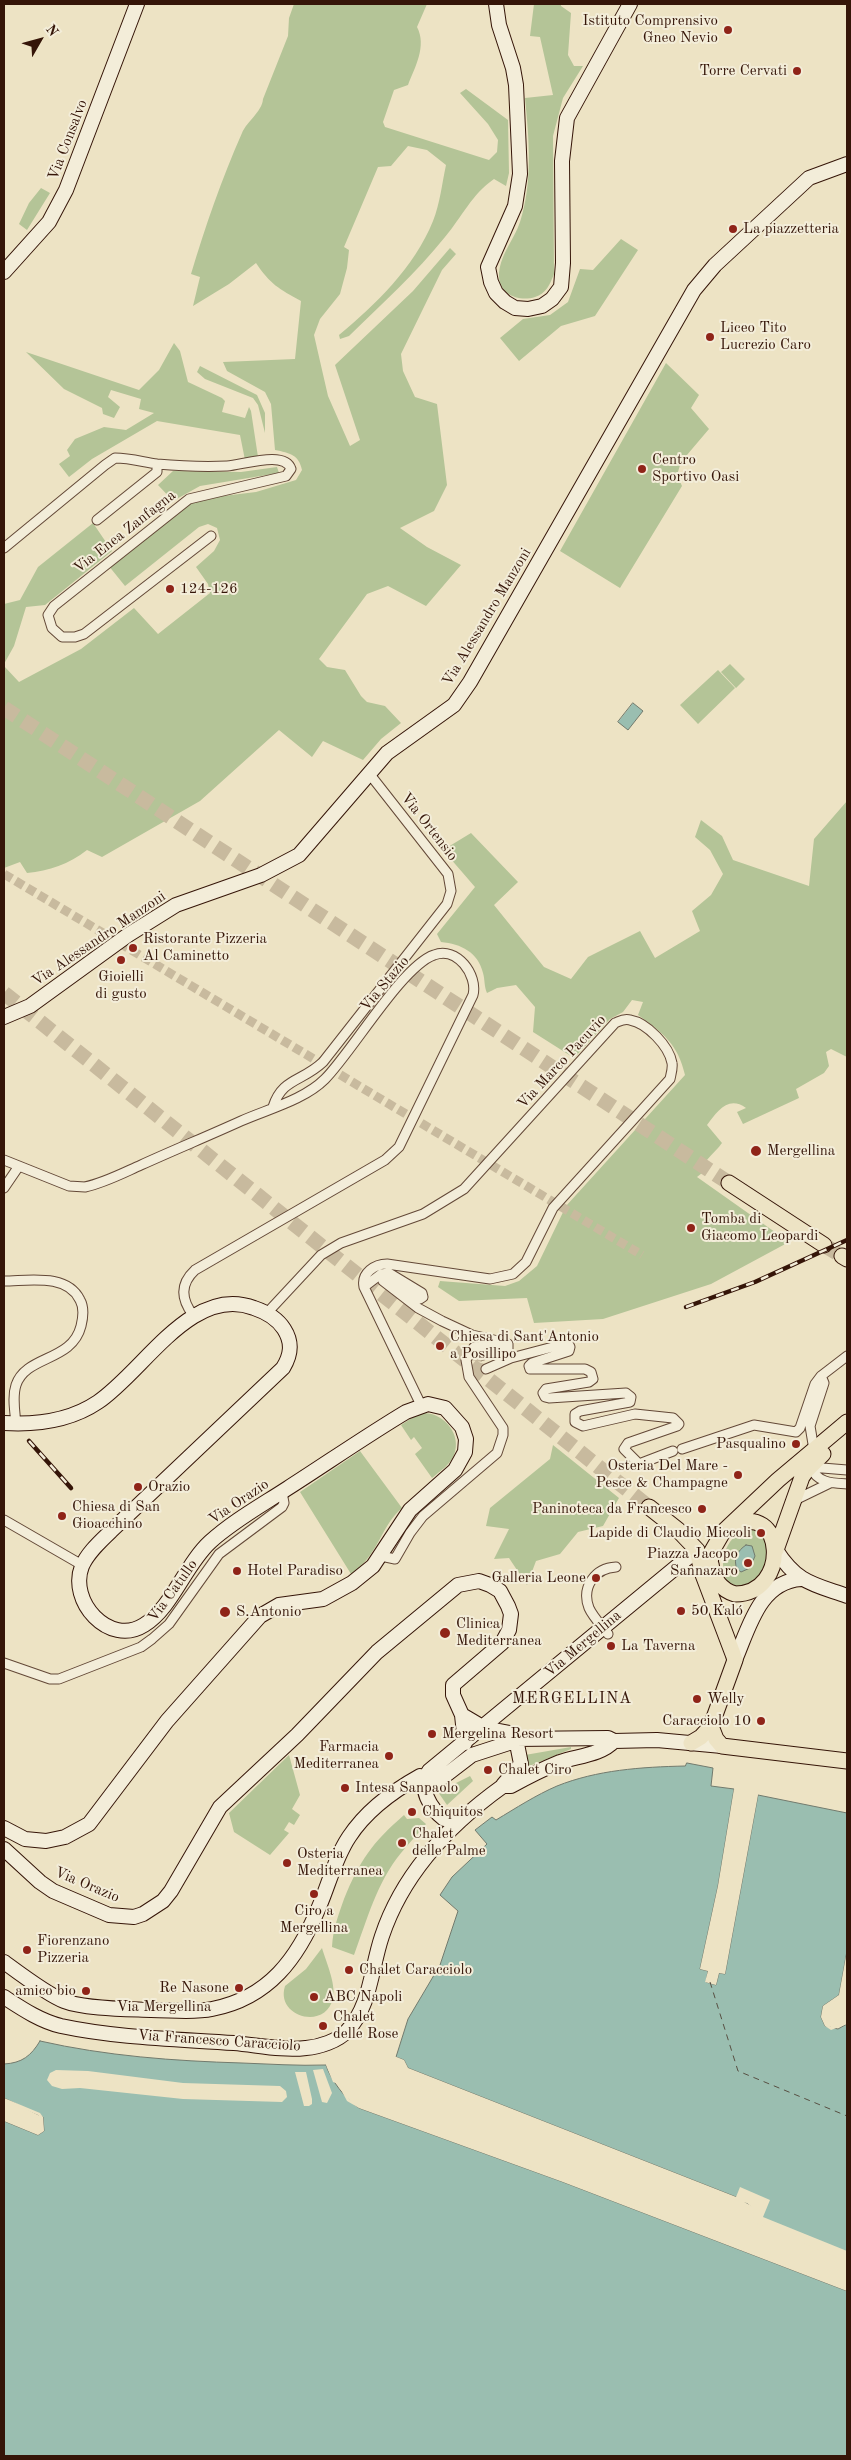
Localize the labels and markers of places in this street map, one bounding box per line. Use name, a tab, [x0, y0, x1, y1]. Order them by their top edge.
place label: Istituto Comprensivo Gneo Nevio	[583, 12, 718, 47]
marker: Istituto Comprensivo Gneo Nevio	[722, 24, 734, 36]
place label: Torre Cervati	[699, 62, 787, 80]
marker: Torre Cervati	[791, 65, 803, 77]
place label: La piazzetteria	[743, 220, 839, 238]
marker: La piazzetteria	[727, 223, 739, 235]
place label: Liceo Tito Lucrezio Caro	[720, 319, 811, 354]
marker: Liceo Tito Lucrezio Caro	[704, 331, 716, 343]
place label: Centro Sportivo Oasi	[652, 451, 739, 486]
marker: Centro Sportivo Oasi	[636, 463, 648, 475]
place label: 124-126	[180, 580, 238, 598]
marker: 124-126	[164, 583, 176, 595]
place label: Ristorante Pizzeria Al Caminetto	[143, 930, 267, 965]
marker: Ristorante Pizzeria Al Caminetto	[127, 942, 139, 954]
marker: Gioielli di gusto	[115, 954, 127, 966]
place label: Gioielli di gusto	[95, 968, 147, 1003]
place label: Mergellina	[767, 1142, 835, 1160]
marker: Mergellina	[749, 1144, 763, 1158]
place label: Tomba di Giacomo Leopardi	[701, 1210, 818, 1245]
marker: Tomba di Giacomo Leopardi	[685, 1222, 697, 1234]
place label: Chiesa di Sant'Antonio a Posillipo	[450, 1328, 599, 1363]
marker: Chiesa di Sant'Antonio a Posillipo	[434, 1340, 446, 1352]
place label: Pasqualino	[716, 1435, 786, 1453]
marker: Pasqualino	[790, 1438, 802, 1450]
place label: Osteria Del Mare - Pesce & Champagne	[596, 1457, 728, 1492]
marker: Osteria Del Mare - Pesce & Champagne	[732, 1469, 744, 1481]
place label: Orazio	[148, 1478, 190, 1496]
marker: Orazio	[132, 1481, 144, 1493]
place label: Chiesa di San Gioacchino	[72, 1498, 160, 1533]
place label: Paninoteca da Francesco	[532, 1500, 692, 1518]
marker: Paninoteca da Francesco	[696, 1503, 708, 1515]
marker: Chiesa di San Gioacchino	[56, 1510, 68, 1522]
place label: Lapide di Claudio Miccoli	[588, 1524, 751, 1542]
marker: Lapide di Claudio Miccoli	[755, 1527, 767, 1539]
place label: Piazza Jacopo Sannazaro	[647, 1545, 738, 1580]
marker: Piazza Jacopo Sannazaro	[742, 1557, 754, 1569]
place label: Hotel Paradiso	[247, 1562, 343, 1580]
marker: Hotel Paradiso	[231, 1565, 243, 1577]
place label: Galleria Leone	[492, 1569, 586, 1587]
marker: Galleria Leone	[590, 1572, 602, 1584]
place label: 50 Kaló	[691, 1602, 743, 1620]
place label: S.Antonio	[236, 1603, 301, 1621]
marker: S.Antonio	[218, 1605, 232, 1619]
marker: 50 Kaló	[675, 1605, 687, 1617]
place label: Clinica Mediterranea	[456, 1615, 542, 1650]
marker: Clinica Mediterranea	[438, 1626, 452, 1640]
place label: La Taverna	[621, 1637, 695, 1655]
marker: La Taverna	[605, 1640, 617, 1652]
place label: Welly	[707, 1690, 745, 1708]
marker: Welly	[691, 1693, 703, 1705]
place label: Caracciolo 10	[662, 1712, 751, 1730]
marker: Caracciolo 10	[755, 1715, 767, 1727]
place label: Mergelina Resort	[442, 1725, 553, 1743]
marker: Mergelina Resort	[426, 1728, 438, 1740]
place label: Farmacia Mediterranea	[293, 1738, 379, 1773]
marker: Farmacia Mediterranea	[383, 1750, 395, 1762]
place label: Chalet Ciro	[498, 1761, 572, 1779]
marker: Chalet Ciro	[482, 1764, 494, 1776]
place label: Intesa Sanpaolo	[355, 1779, 458, 1797]
marker: Intesa Sanpaolo	[339, 1782, 351, 1794]
place label: Chiquitos	[422, 1803, 483, 1821]
marker: Chiquitos	[406, 1806, 418, 1818]
place label: Chalet delle Palme	[412, 1825, 486, 1860]
marker: Chalet delle Palme	[396, 1837, 408, 1849]
place label: Osteria Mediterranea	[297, 1845, 383, 1880]
marker: Osteria Mediterranea	[281, 1857, 293, 1869]
marker: Ciro a Mergellina	[308, 1888, 320, 1900]
place label: Ciro a Mergellina	[280, 1902, 348, 1937]
place label: Fiorenzano Pizzeria	[37, 1932, 109, 1967]
marker: Fiorenzano Pizzeria	[21, 1944, 33, 1956]
place label: Chalet Caracciolo	[359, 1961, 472, 1979]
marker: Chalet Caracciolo	[343, 1964, 355, 1976]
place label: Re Nasone	[159, 1979, 229, 1997]
place label: amico bio	[15, 1982, 76, 2000]
marker: Re Nasone	[233, 1982, 245, 1994]
marker: amico bio	[80, 1985, 92, 1997]
place label: ABC Napoli	[324, 1988, 402, 2006]
marker: ABC Napoli	[308, 1991, 320, 2003]
place label: Chalet delle Rose	[333, 2008, 399, 2043]
marker: Chalet delle Rose	[317, 2020, 329, 2032]

